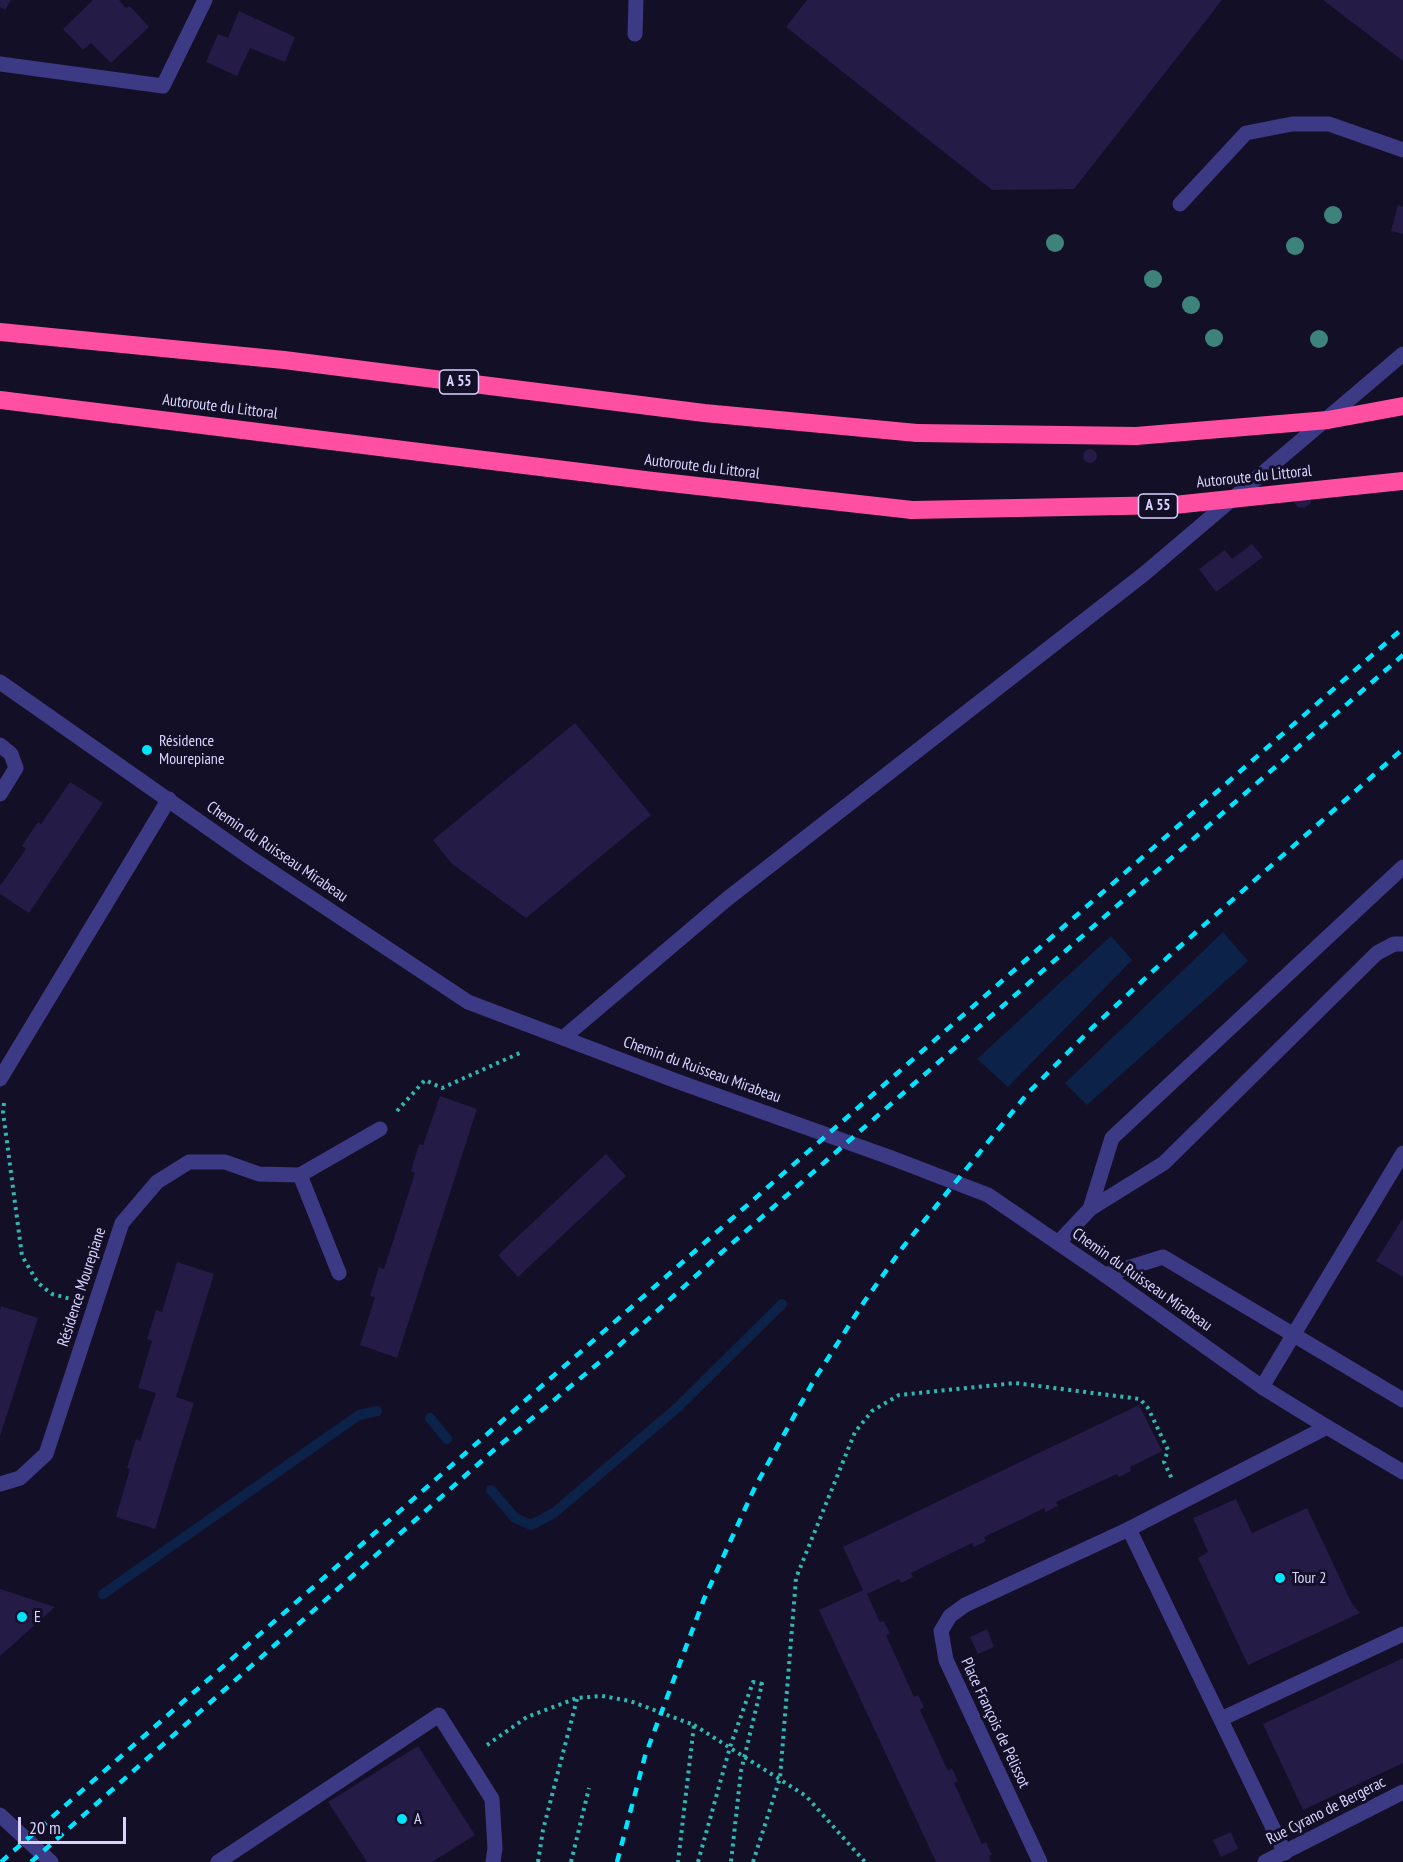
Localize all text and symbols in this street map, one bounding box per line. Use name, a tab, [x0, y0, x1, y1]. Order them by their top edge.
road number: A 55	[440, 370, 478, 394]
street label: Autoroute du Littoral	[161, 390, 279, 424]
street label: Autoroute du Littoral	[643, 450, 761, 484]
street label: Autoroute du Littoral	[1195, 461, 1313, 493]
road number: A 55	[1138, 494, 1178, 518]
place label: Résidence Mourepiane	[159, 731, 225, 769]
marker: Résidence Mourepiane	[140, 743, 154, 757]
street label: Chemin du Ruisseau Mirabeau	[203, 798, 351, 906]
street label: Chemin du Ruisseau Mirabeau	[621, 1033, 783, 1107]
street label: Chemin du Ruisseau Mirabeau	[1068, 1224, 1216, 1336]
street label: Résidence Mourepiane	[54, 1225, 110, 1349]
place label: Tour 2	[1292, 1568, 1326, 1588]
marker: Tour 2	[1273, 1571, 1287, 1585]
place label: E	[34, 1607, 41, 1627]
marker: E	[15, 1610, 29, 1624]
street label: Place François de Pélissot	[956, 1655, 1034, 1791]
street label: Rue Cyrano de Bergerac	[1263, 1773, 1389, 1849]
scale bar	[21, 1805, 129, 1843]
place label: A	[414, 1809, 422, 1829]
marker: A	[395, 1812, 409, 1826]
text: 20 m	[29, 1816, 61, 1839]

